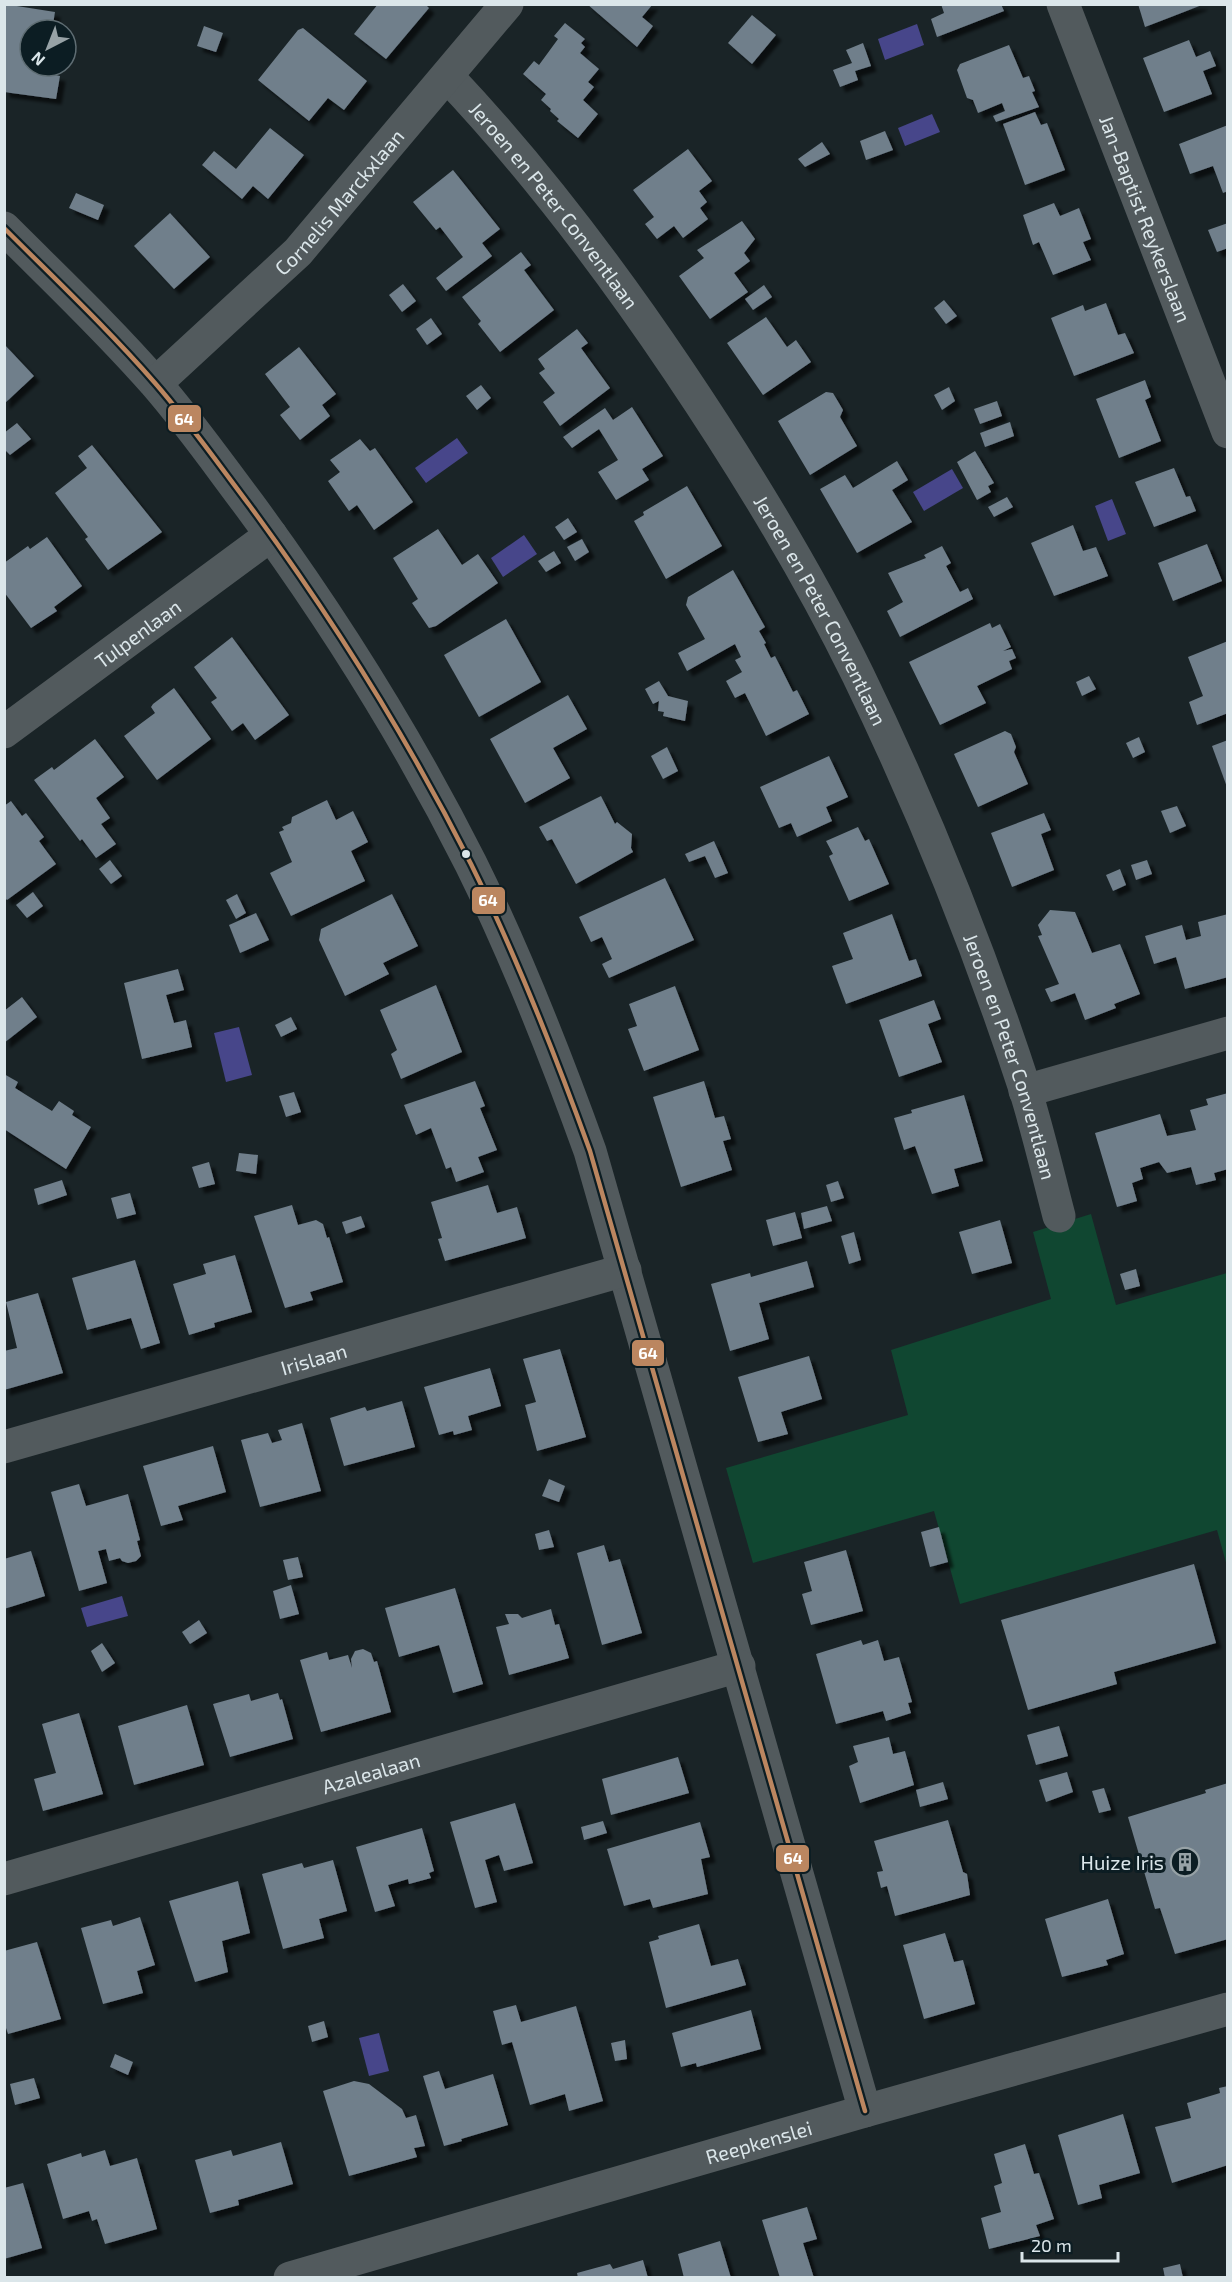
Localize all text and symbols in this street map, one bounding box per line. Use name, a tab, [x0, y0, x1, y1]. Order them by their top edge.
north arrow	[18, 18, 78, 78]
text: N	[27, 49, 48, 70]
street label: Jeroen en Peter Conventlaan	[465, 97, 644, 313]
street label: Jan-Baptist Reykerslaan	[1095, 112, 1197, 326]
street label: Cornelis Marckxlaan	[269, 124, 409, 280]
line badge: 64	[167, 404, 202, 433]
text: 64	[174, 409, 194, 428]
street label: Jeroen en Peter Conventlaan	[749, 491, 892, 729]
street label: Tulpenlaan	[90, 594, 185, 673]
unlabelled marker	[460, 848, 472, 860]
line badge: 64	[471, 886, 506, 915]
text: 64	[478, 890, 498, 909]
street label: Jeroen en Peter Conventlaan	[959, 930, 1061, 1182]
street label: Irislaan	[278, 1338, 350, 1380]
line badge: 64	[631, 1339, 665, 1367]
text: 64	[638, 1343, 658, 1362]
street label: Azalealaan	[319, 1747, 423, 1798]
line badge: 64	[775, 1844, 810, 1873]
building icon: Huize Iris	[1169, 1846, 1201, 1878]
text: 64	[783, 1848, 803, 1867]
place label: Huize Iris	[1081, 1850, 1164, 1874]
street label: Reepkenslei	[703, 2115, 815, 2169]
scale bar	[1022, 2225, 1118, 2263]
text: 20 m	[1031, 2234, 1072, 2256]

